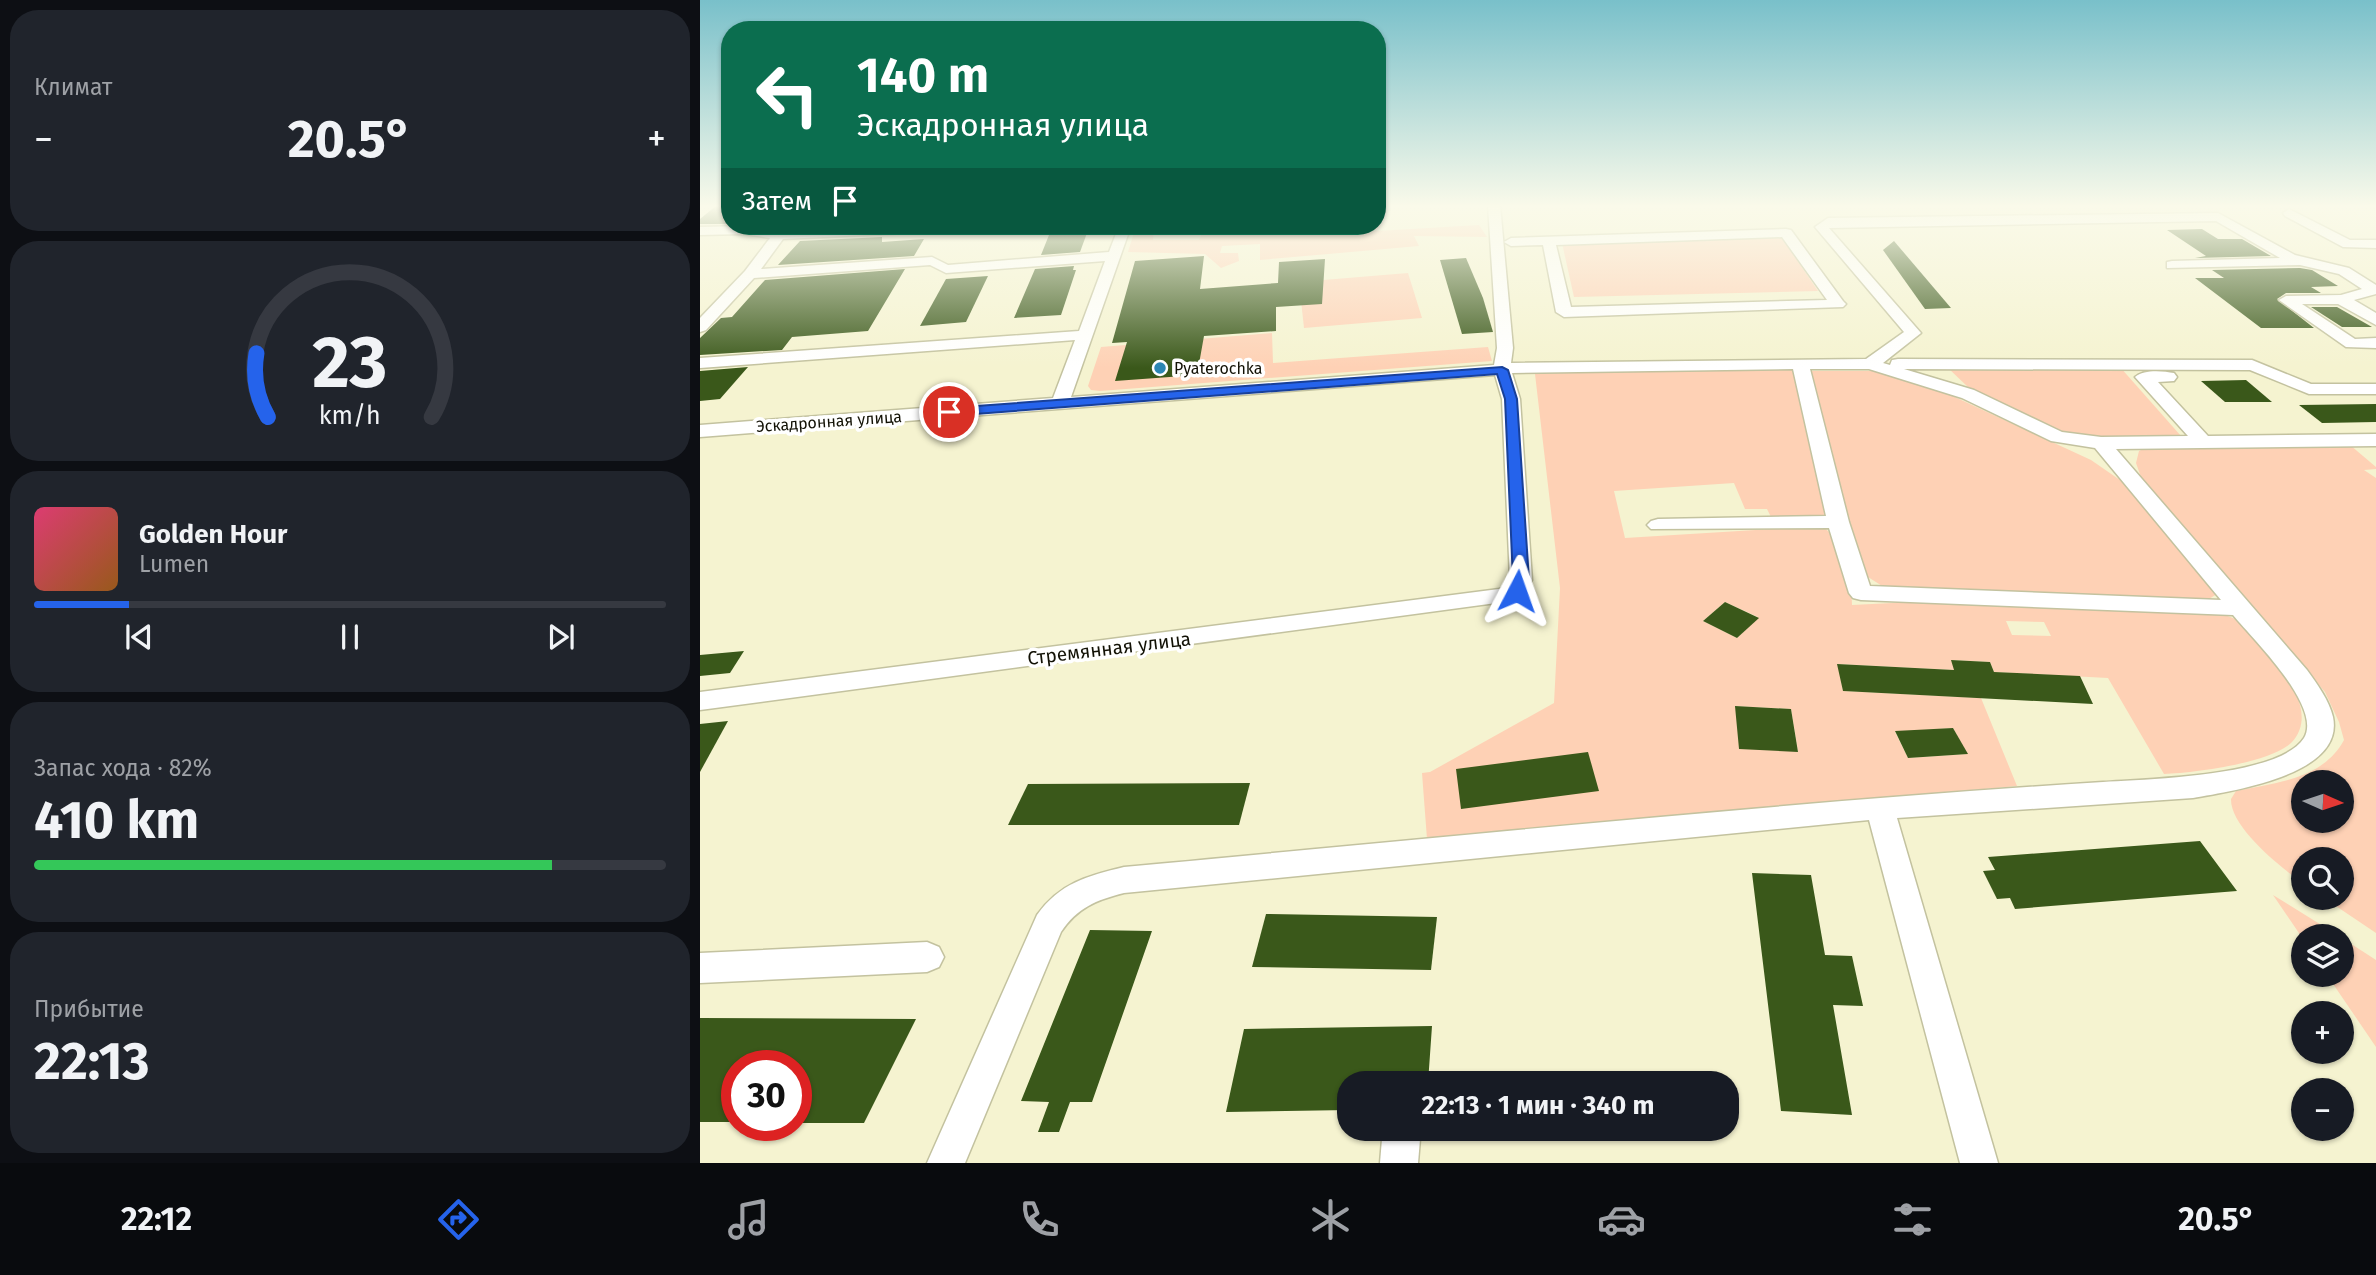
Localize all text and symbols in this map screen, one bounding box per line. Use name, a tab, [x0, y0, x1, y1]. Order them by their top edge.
text: 140 m	[857, 46, 989, 105]
icon: left	[742, 49, 833, 140]
text: Климат	[34, 73, 112, 101]
text: Эскадронная улица	[857, 106, 1149, 144]
text: 20.5°	[288, 108, 412, 171]
text: −	[34, 116, 53, 162]
text: +	[647, 116, 666, 162]
icon: arrive	[826, 182, 864, 220]
text: Затем	[742, 186, 812, 217]
text: 23	[312, 319, 388, 406]
place label: Pyaterochka	[1174, 359, 1263, 378]
marker: Pyaterochka	[1152, 360, 1168, 376]
pin	[919, 382, 979, 442]
icon: arrive	[930, 393, 968, 431]
text: km/h	[319, 401, 381, 431]
street label: Эскадронная улица	[755, 407, 903, 436]
text: Golden Hour	[139, 519, 287, 550]
text: Lumen	[139, 550, 209, 578]
position arrow	[1480, 554, 1554, 628]
icon: previous	[120, 618, 158, 656]
icon: pause	[331, 618, 369, 656]
icon: next	[542, 618, 580, 656]
street label: Стремянная улица	[1026, 627, 1192, 670]
text: Запас хода · 82%	[34, 754, 212, 782]
north arrow	[2291, 770, 2354, 833]
map controls	[2291, 770, 2354, 1141]
text: 410 km	[34, 789, 199, 852]
button: search	[2291, 847, 2354, 910]
button: layers	[2291, 924, 2354, 987]
text: Прибытие	[34, 995, 144, 1023]
button: +	[2291, 1001, 2354, 1064]
text: 22:13	[34, 1030, 150, 1093]
speed limit sign: 30	[721, 1050, 812, 1141]
button: −	[2291, 1078, 2354, 1141]
text: 22:13 · 1 мин · 340 m	[1422, 1090, 1654, 1121]
icon: directions	[434, 1195, 483, 1244]
icon: music	[724, 1195, 773, 1244]
icon: phone	[1015, 1195, 1064, 1244]
icon: climate	[1306, 1195, 1355, 1244]
icon: car	[1597, 1195, 1646, 1244]
icon: filters	[1888, 1195, 1937, 1244]
text: 22:12	[121, 1200, 192, 1238]
text: 20.5°	[2178, 1200, 2255, 1238]

